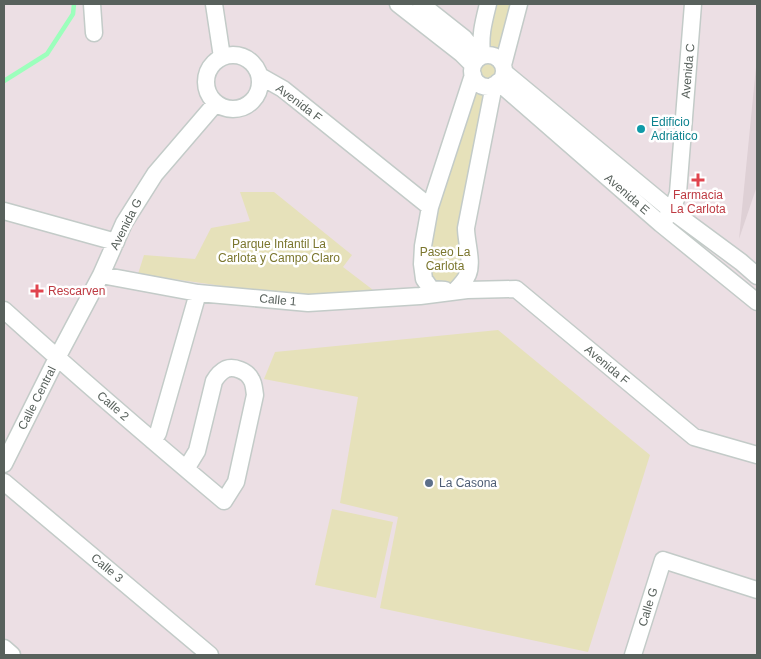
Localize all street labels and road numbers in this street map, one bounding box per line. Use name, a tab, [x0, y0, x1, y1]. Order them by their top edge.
street label: Avenida C	[679, 43, 697, 99]
street label: Avenida F	[273, 81, 325, 125]
street label: Avenida E	[602, 171, 652, 217]
street label: Avenida G	[107, 196, 145, 252]
street label: Calle 1	[259, 291, 298, 309]
street label: Avenida F	[582, 342, 632, 388]
street label: Calle Central	[15, 364, 59, 432]
street label: Calle 2	[94, 388, 132, 424]
street label: Calle 3	[88, 551, 126, 586]
street label: Calle G	[635, 586, 661, 628]

